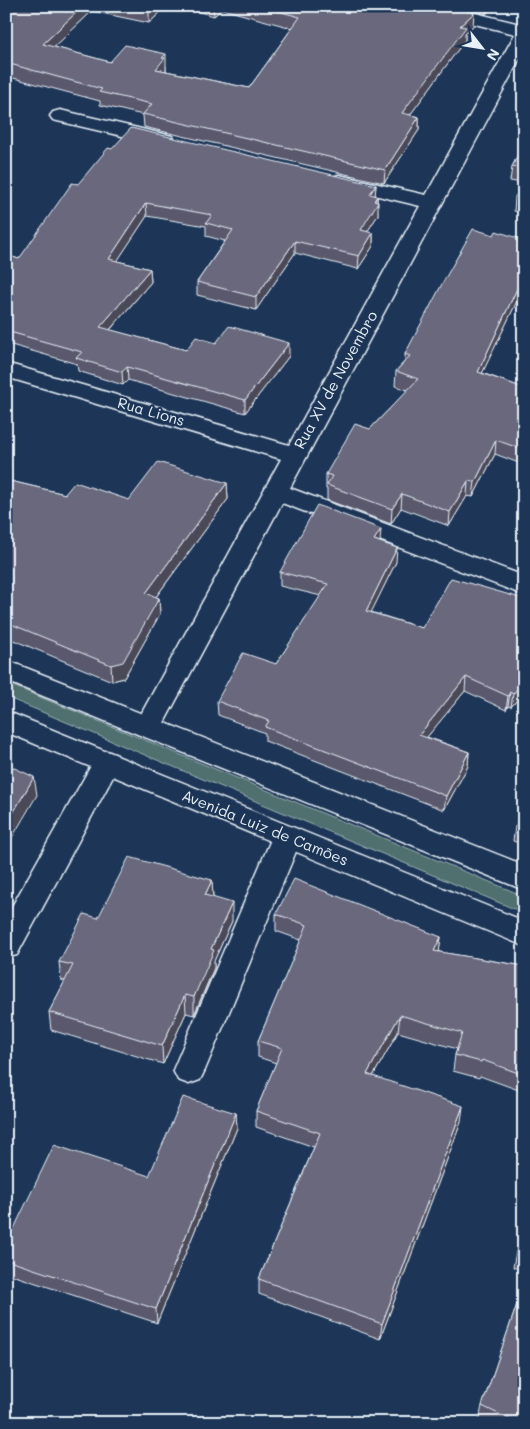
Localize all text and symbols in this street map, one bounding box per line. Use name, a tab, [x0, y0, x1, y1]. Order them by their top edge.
north arrow	[458, 22, 508, 72]
text: N	[483, 45, 504, 64]
street label: Rua XV de Novembro	[289, 307, 382, 452]
street label: Rua Lions	[115, 392, 187, 430]
street label: Avenida Luiz de Camões	[179, 785, 351, 870]

